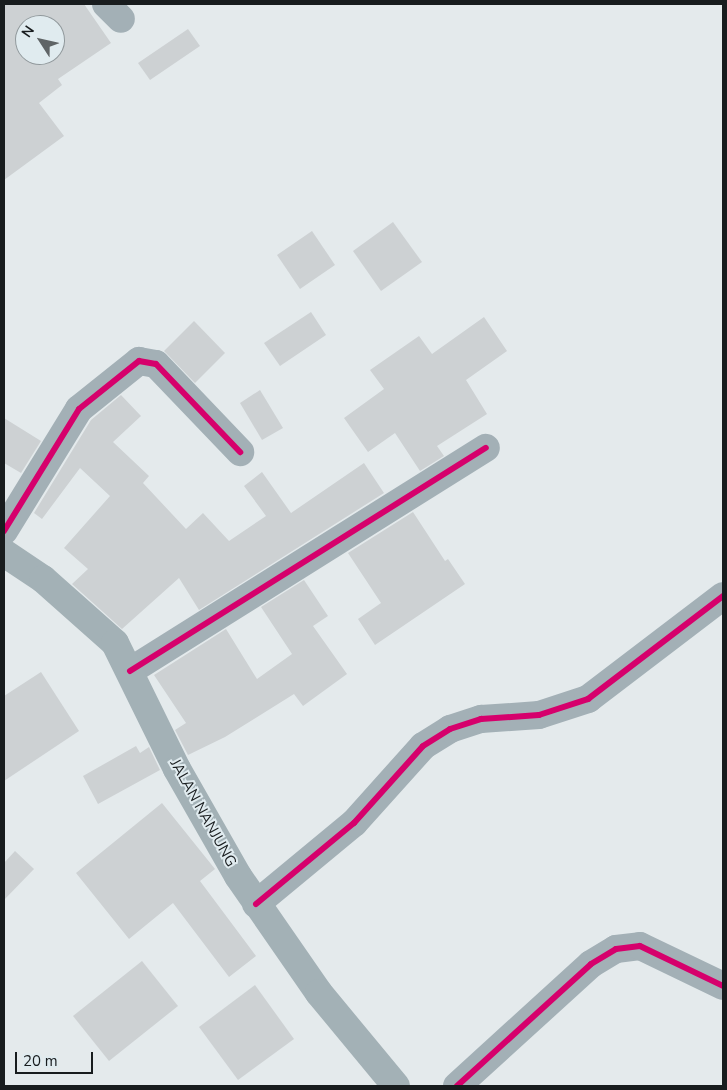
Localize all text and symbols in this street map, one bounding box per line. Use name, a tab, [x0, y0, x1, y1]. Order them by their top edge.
north arrow	[15, 15, 65, 65]
text: N	[17, 22, 39, 41]
street label: JALAN NANJUNG	[166, 756, 240, 870]
scale bar	[18, 1042, 95, 1074]
text: 20 m	[23, 1051, 58, 1071]

